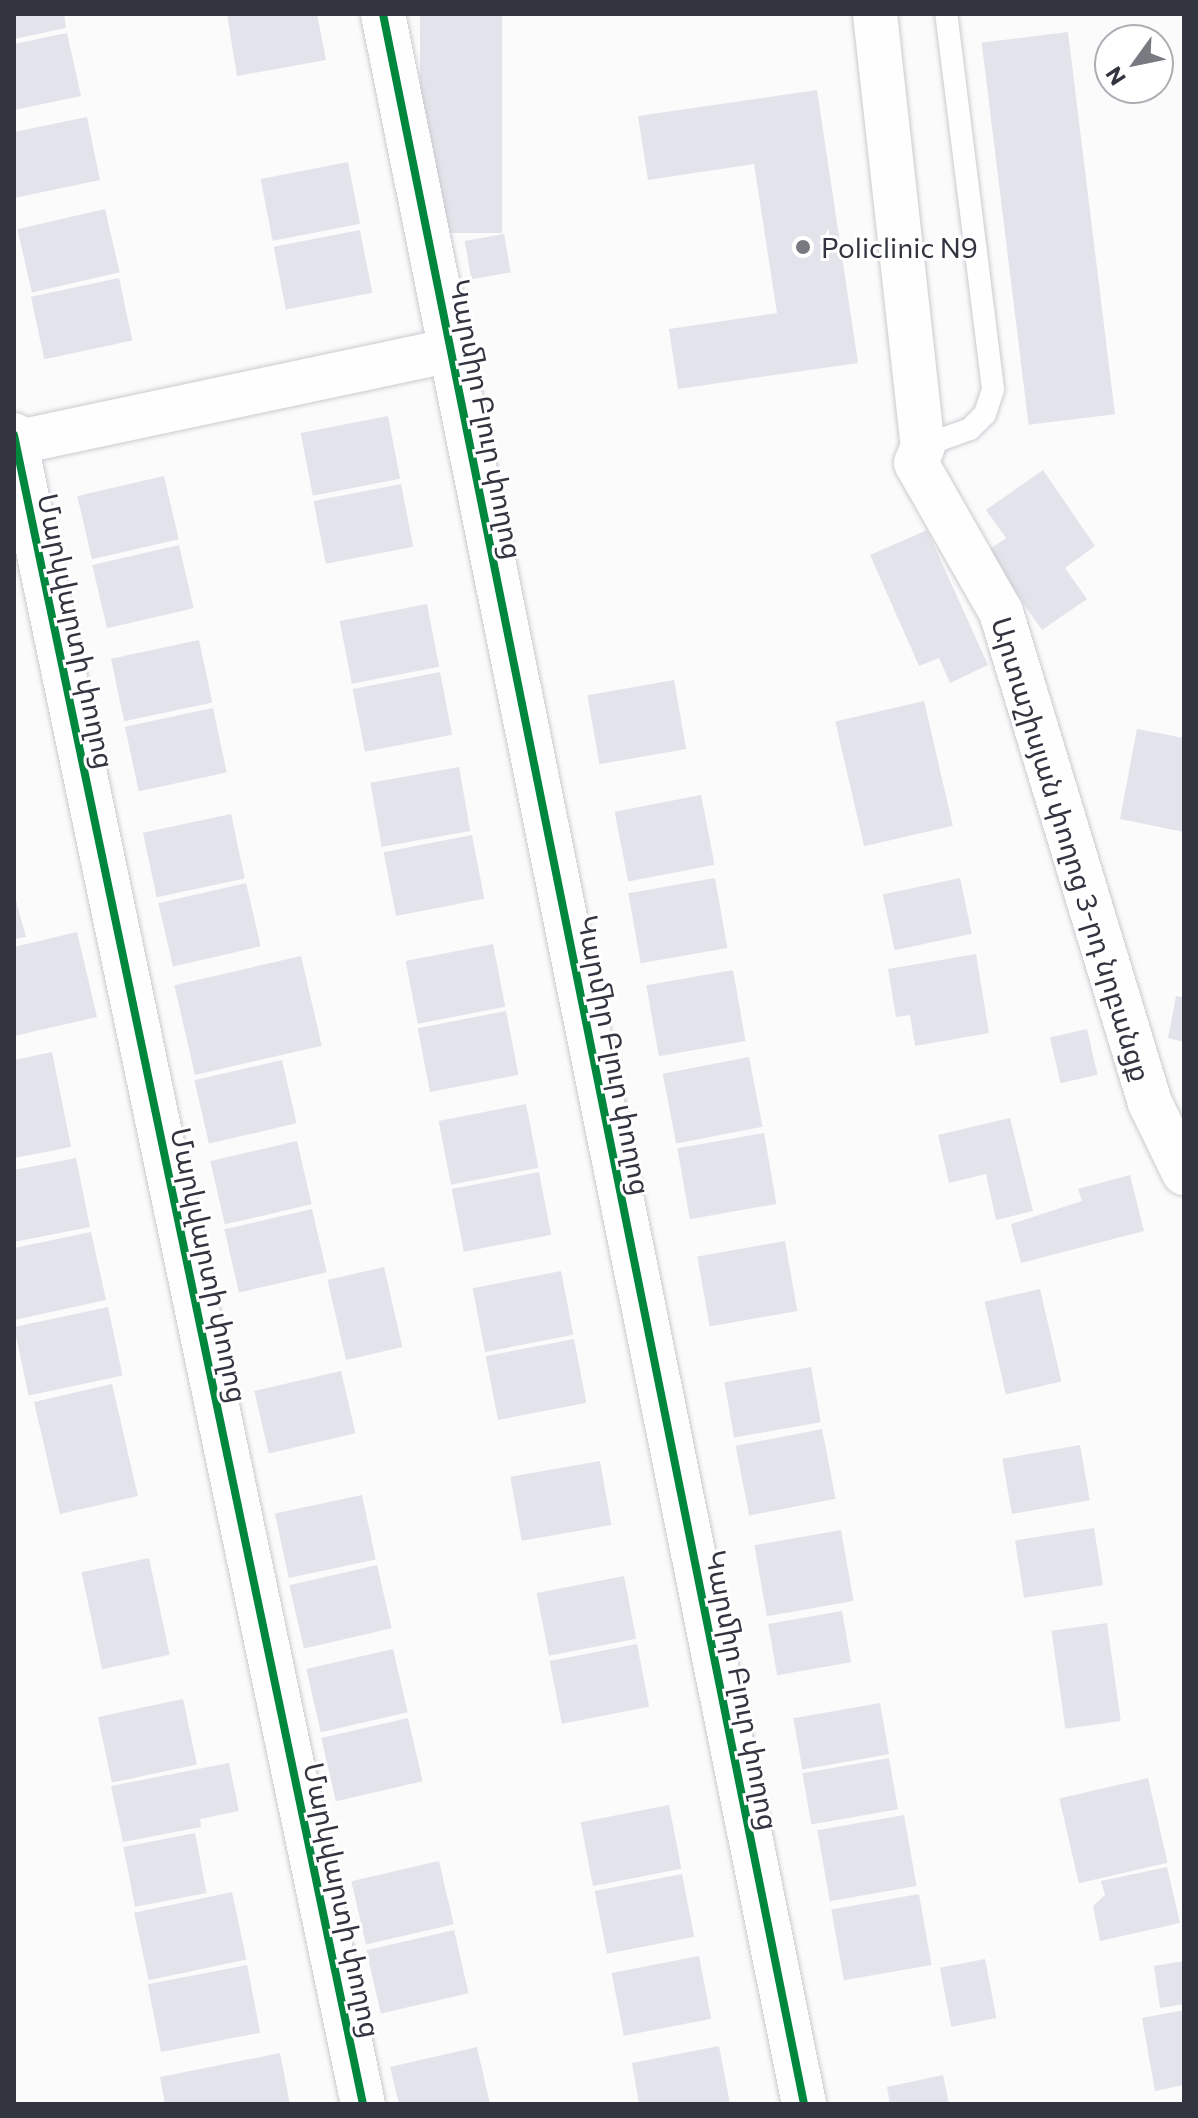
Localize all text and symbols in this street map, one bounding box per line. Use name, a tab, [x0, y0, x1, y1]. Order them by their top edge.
north arrow	[1094, 24, 1174, 104]
text: N	[1099, 62, 1131, 91]
place label: Policlinic N9	[821, 230, 978, 264]
marker: Policlinic N9	[792, 236, 814, 258]
street label: Կարմիր Բլուր փողոց	[443, 276, 531, 562]
street label: Մարկվարտի փողոց	[31, 490, 123, 772]
street label: Արտաշիսյան փողոց 3-րդ նրբանցք	[985, 613, 1159, 1085]
street label: Կարմիր Բլուր փողոց	[571, 912, 659, 1198]
street label: Մարկվարտի փողոց	[164, 1124, 256, 1406]
street label: Կարմիր Բլուր փողոց	[699, 1547, 787, 1833]
street label: Մարկվարտի փողոց	[297, 1759, 389, 2041]

